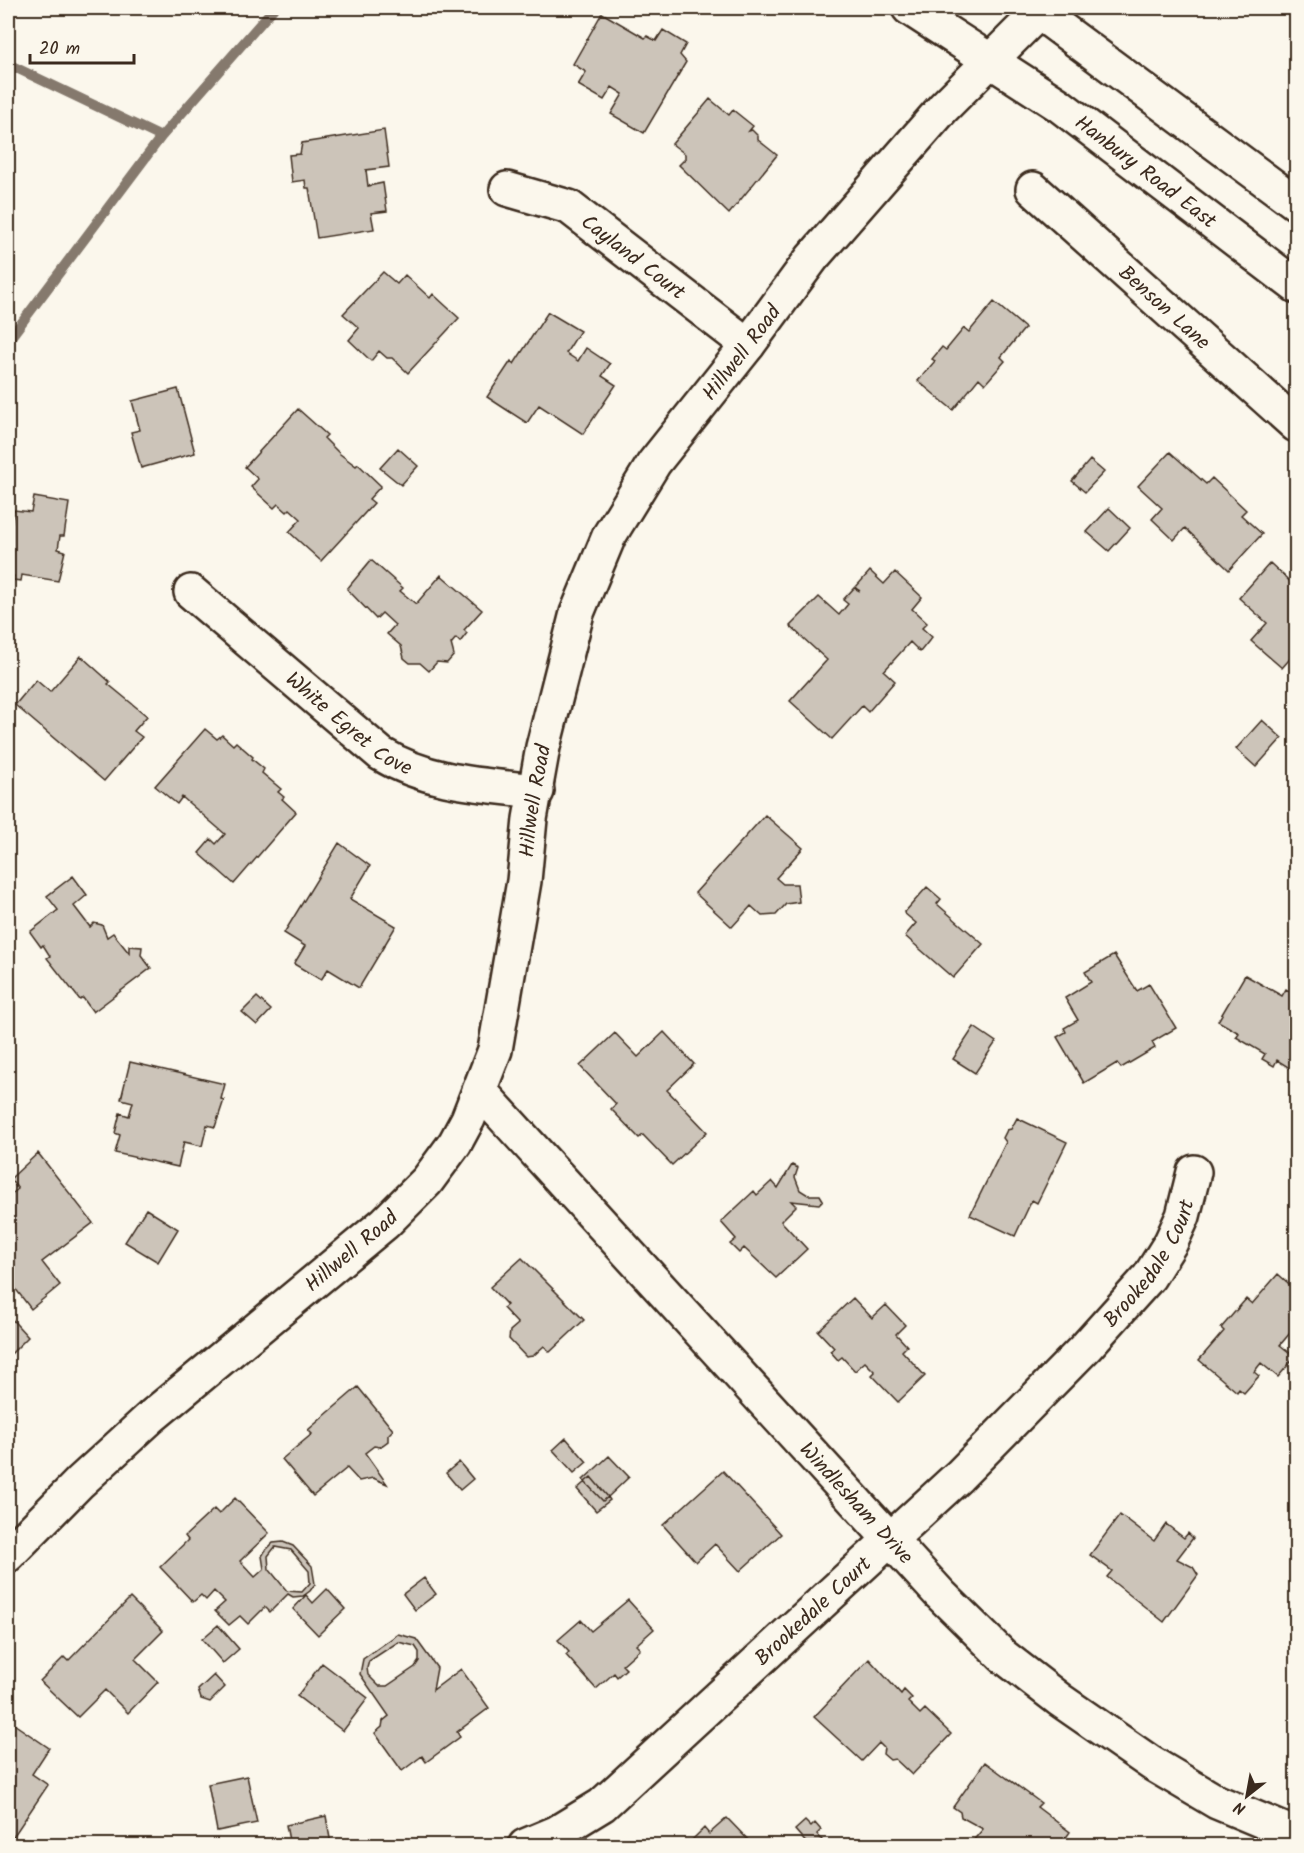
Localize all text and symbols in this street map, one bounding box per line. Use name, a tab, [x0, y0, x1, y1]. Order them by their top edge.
scale bar	[30, 27, 134, 65]
text: 20 m	[39, 35, 80, 64]
street label: Hanbury Road East	[1067, 107, 1224, 238]
street label: Cayland Court	[573, 207, 693, 310]
street label: Benson Lane	[1110, 258, 1218, 359]
street label: Hillwell Road	[695, 298, 791, 408]
street label: White Egret Cove	[277, 664, 417, 786]
street label: Hillwell Road	[511, 742, 561, 859]
street label: Brookedale Court	[1096, 1195, 1205, 1336]
street label: Hillwell Road	[298, 1203, 407, 1301]
street label: Windlesham Drive	[790, 1435, 921, 1573]
street label: Brookedale Court	[748, 1549, 880, 1675]
north arrow	[1217, 1766, 1277, 1826]
text: N	[1229, 1794, 1251, 1821]

